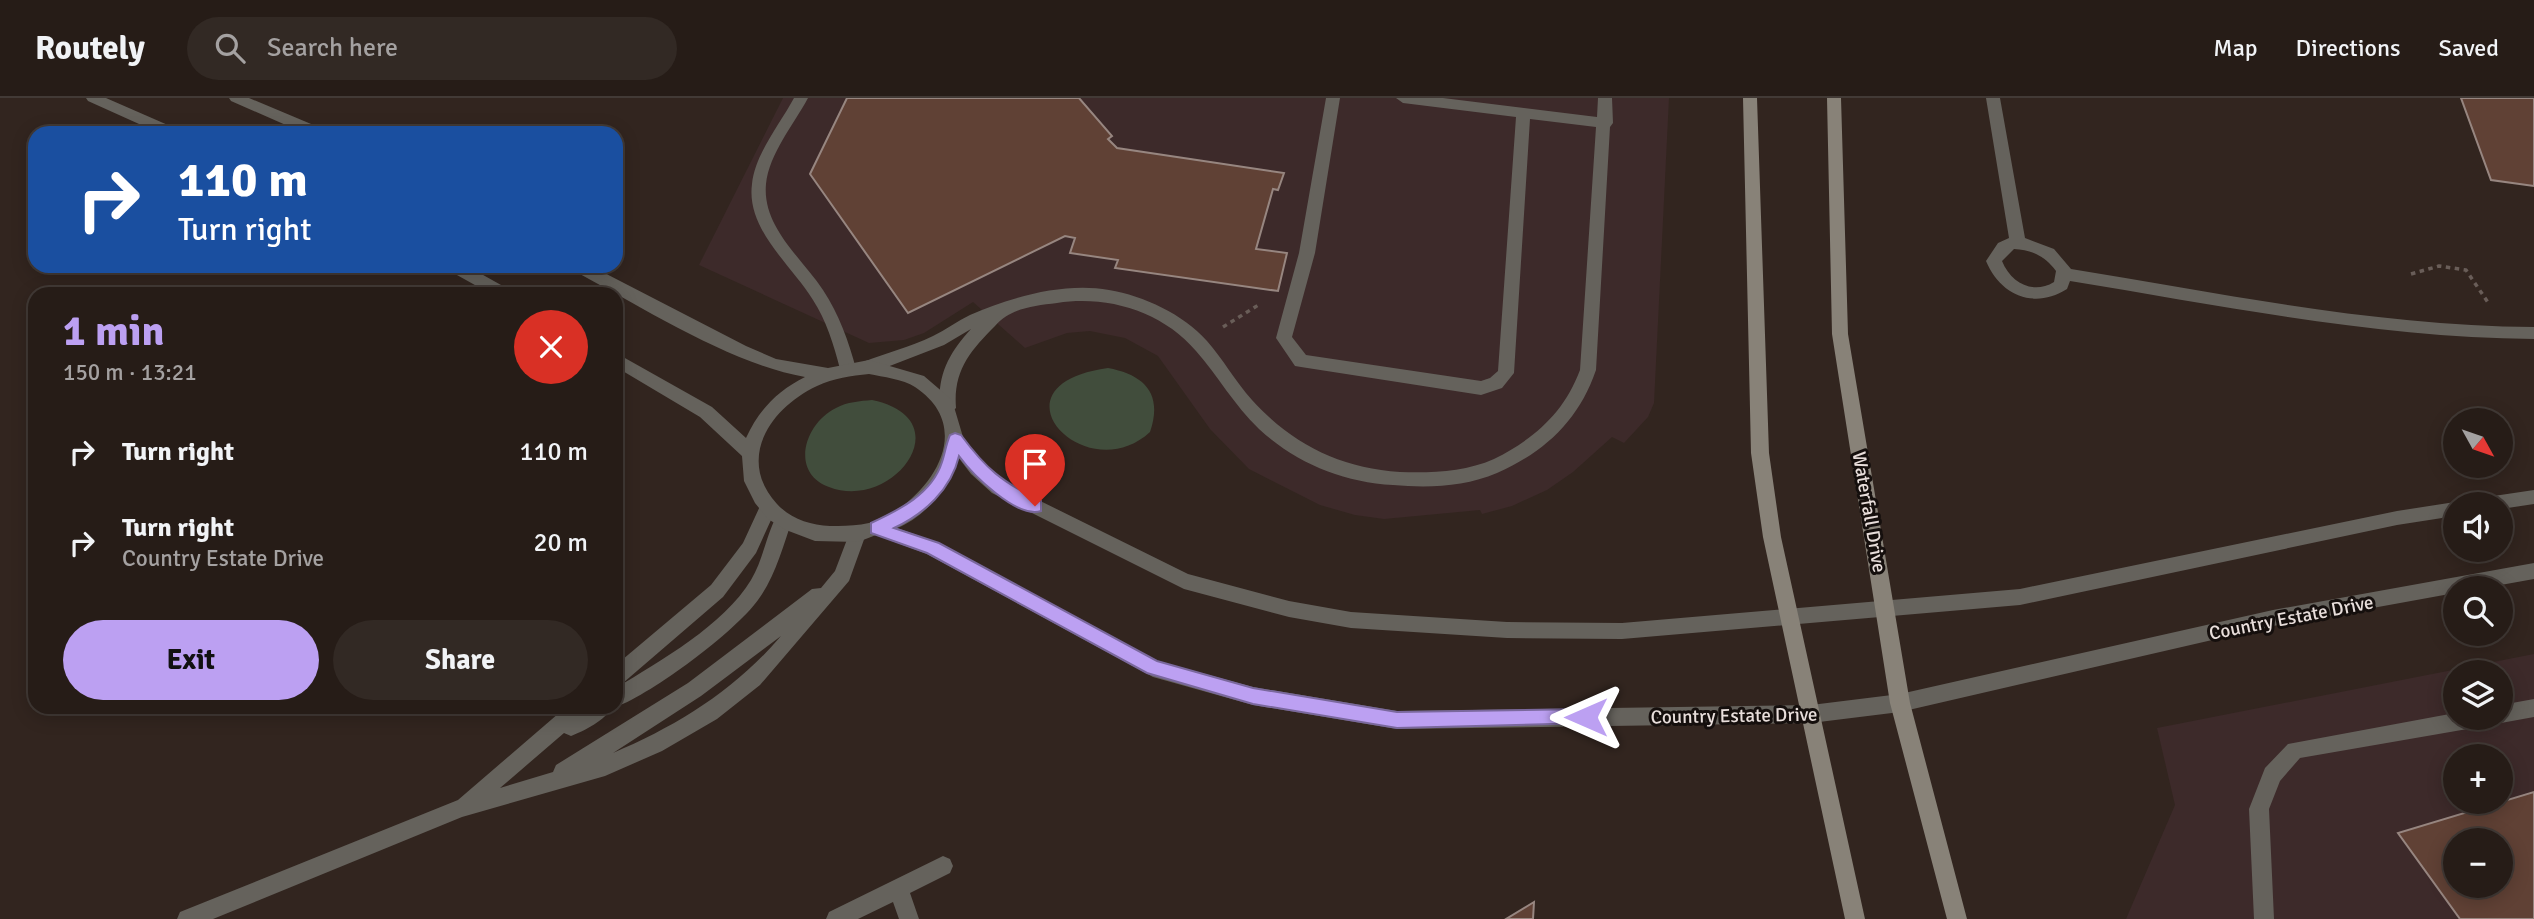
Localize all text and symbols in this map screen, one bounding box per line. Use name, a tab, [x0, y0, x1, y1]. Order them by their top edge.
search box	[187, 17, 677, 80]
text: Routely	[35, 28, 145, 69]
icon: search	[211, 29, 249, 67]
text: Search here	[267, 32, 398, 64]
text: Map	[2213, 33, 2258, 63]
text: Directions	[2296, 33, 2401, 63]
text: Saved	[2439, 33, 2499, 63]
text: 110 m	[178, 150, 308, 210]
icon: right	[63, 154, 154, 245]
text: Turn right	[178, 210, 311, 249]
text: 1 min	[63, 306, 164, 357]
button: close	[514, 310, 588, 384]
text: 150 m · 13:21	[63, 358, 197, 387]
north arrow	[2443, 408, 2513, 478]
map controls	[2443, 408, 2513, 898]
icon: right	[63, 433, 101, 471]
pin	[1005, 434, 1065, 506]
text: Turn right	[122, 436, 234, 468]
text: 110 m	[519, 436, 588, 468]
icon: arrive	[1016, 445, 1054, 483]
street label: Waterfall Drive	[1847, 450, 1891, 574]
button: sound	[2443, 492, 2513, 562]
text: Turn right	[122, 512, 234, 544]
icon: right	[63, 524, 101, 562]
text: 20 m	[533, 527, 588, 559]
text: Country Estate Drive	[122, 544, 324, 573]
button: search	[2443, 576, 2513, 646]
street label: Country Estate Drive	[2207, 590, 2375, 646]
button: Exit	[63, 620, 319, 700]
button: Share	[333, 620, 588, 700]
button: layers	[2443, 660, 2513, 730]
position arrow	[1549, 680, 1623, 754]
street label: Country Estate Drive	[1650, 703, 1818, 729]
button: +	[2443, 744, 2513, 814]
button: −	[2443, 828, 2513, 898]

